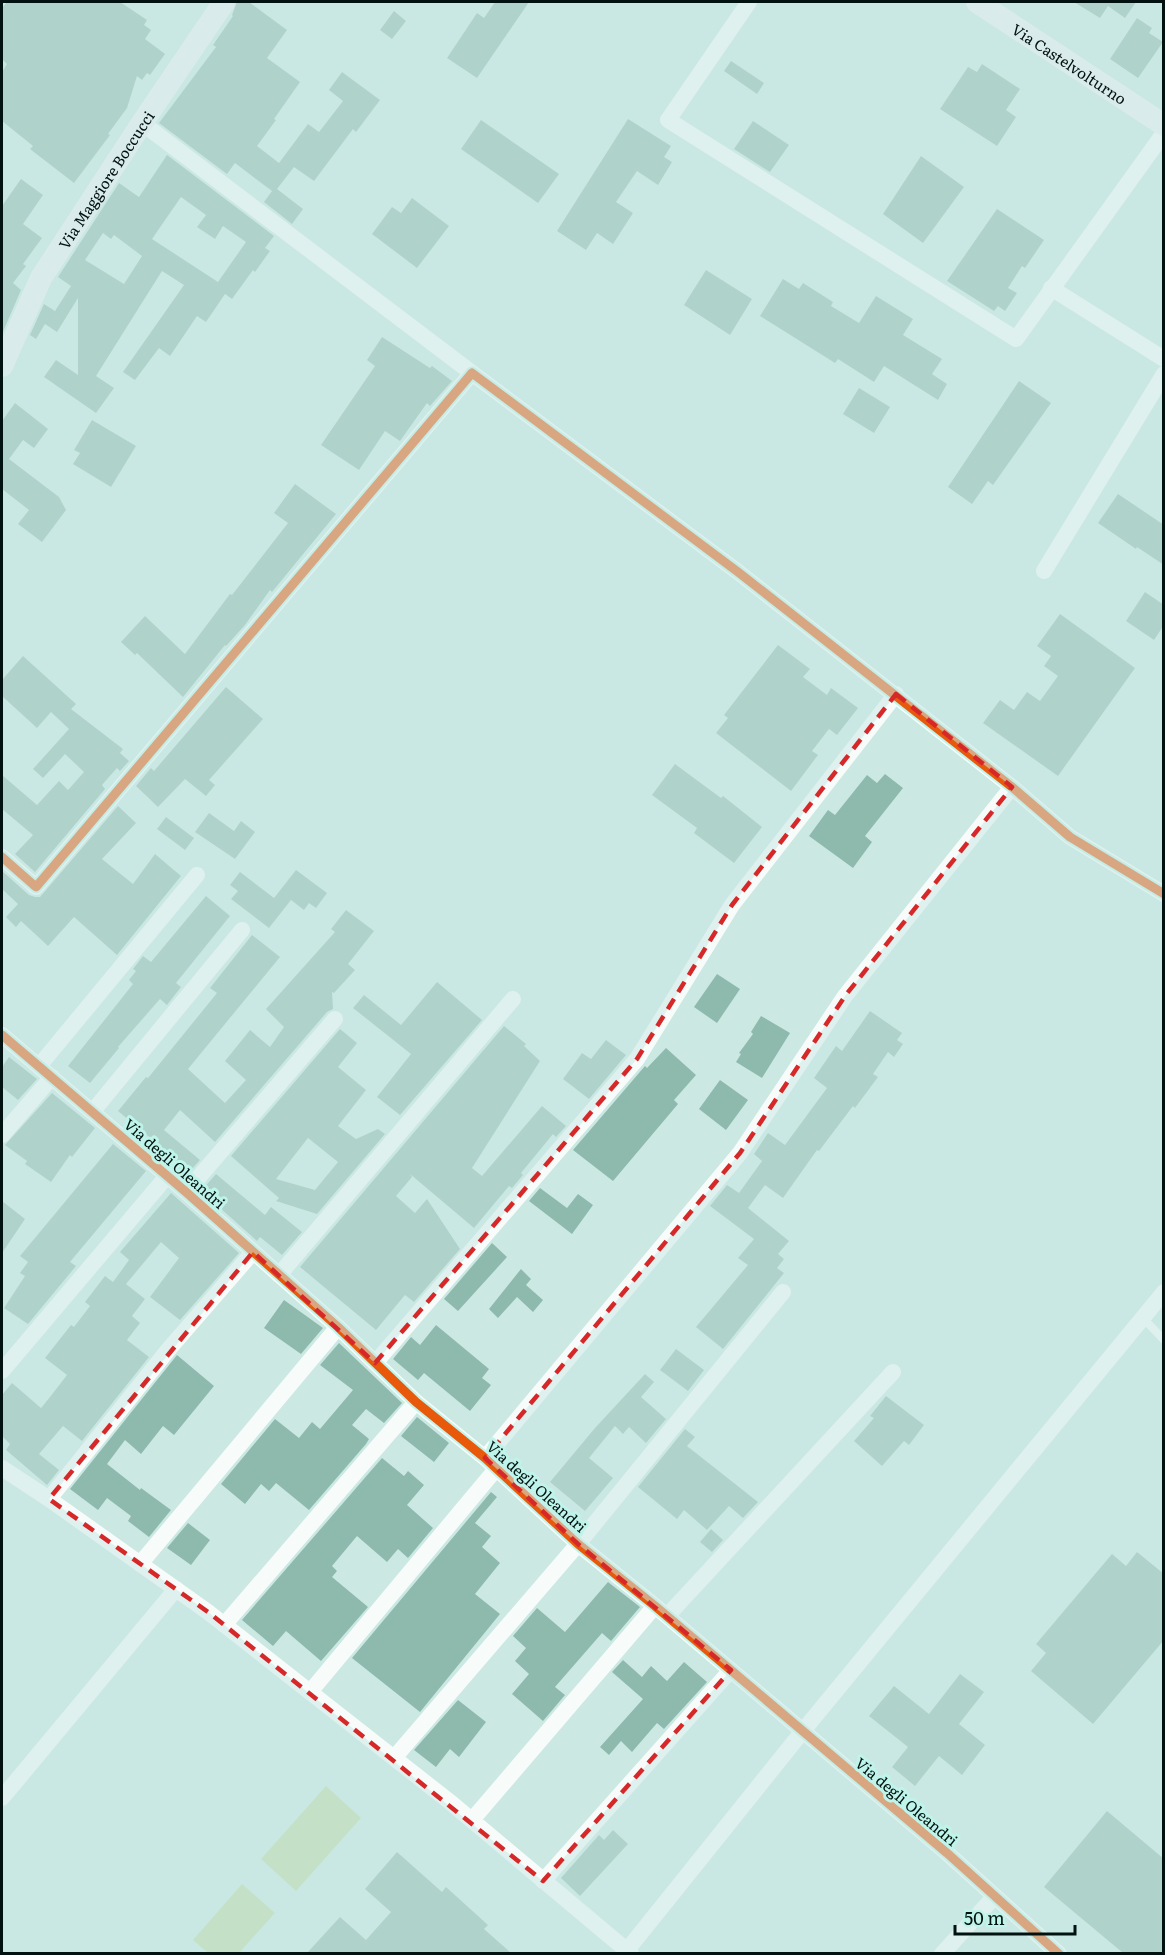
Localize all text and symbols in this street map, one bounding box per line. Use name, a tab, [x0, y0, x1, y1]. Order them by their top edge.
street label: Via Castelvolturno	[1008, 17, 1132, 109]
street label: Via Maggiore Boccucci	[52, 106, 159, 253]
street label: Via degli Oleandri	[119, 1112, 231, 1214]
street label: Via degli Oleandri	[482, 1435, 592, 1537]
street label: Via degli Oleandri	[851, 1751, 963, 1851]
scale bar	[955, 1898, 1075, 1936]
text: 50 m	[964, 1904, 1005, 1931]

